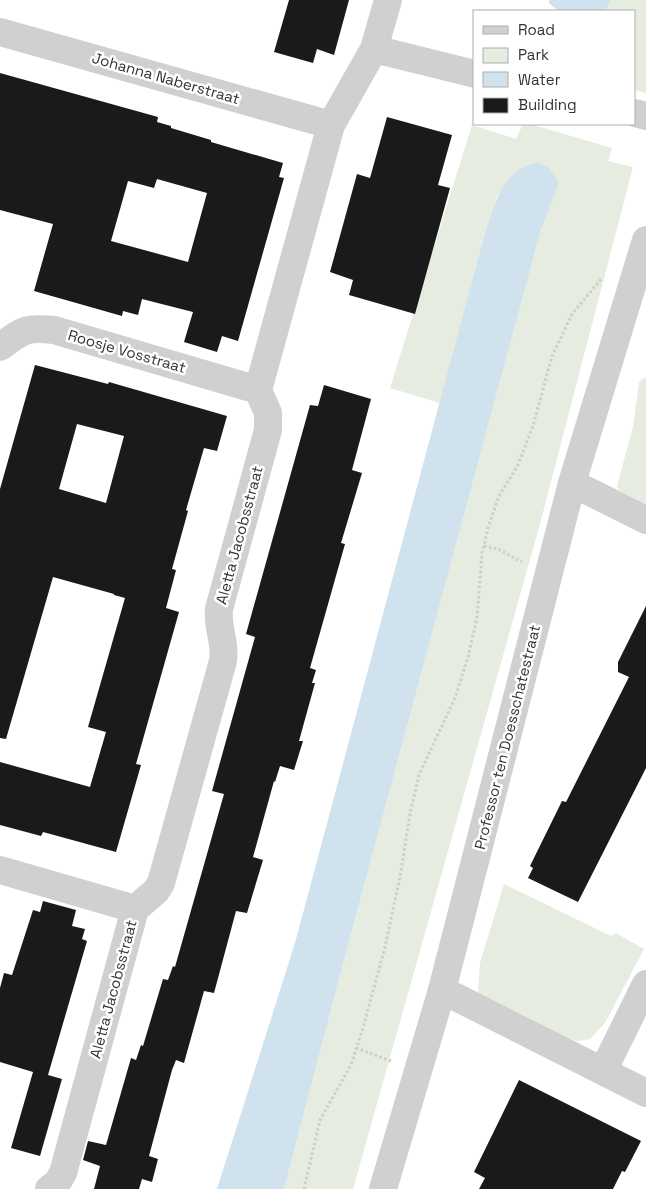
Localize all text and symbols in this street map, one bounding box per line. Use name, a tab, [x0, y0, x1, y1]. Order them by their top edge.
legend	[473, 10, 636, 125]
text: Road	[518, 20, 555, 39]
text: Park	[518, 45, 549, 64]
street label: Johanna Naberstraat	[90, 48, 242, 108]
text: Water	[518, 70, 561, 89]
text: Building	[518, 95, 577, 114]
street label: Roosje Vosstraat	[66, 325, 188, 377]
street label: Aletta Jacobsstraat	[211, 464, 267, 606]
street label: Professor ten Doesschatestraat	[470, 622, 544, 851]
street label: Aletta Jacobsstraat	[85, 918, 141, 1060]

